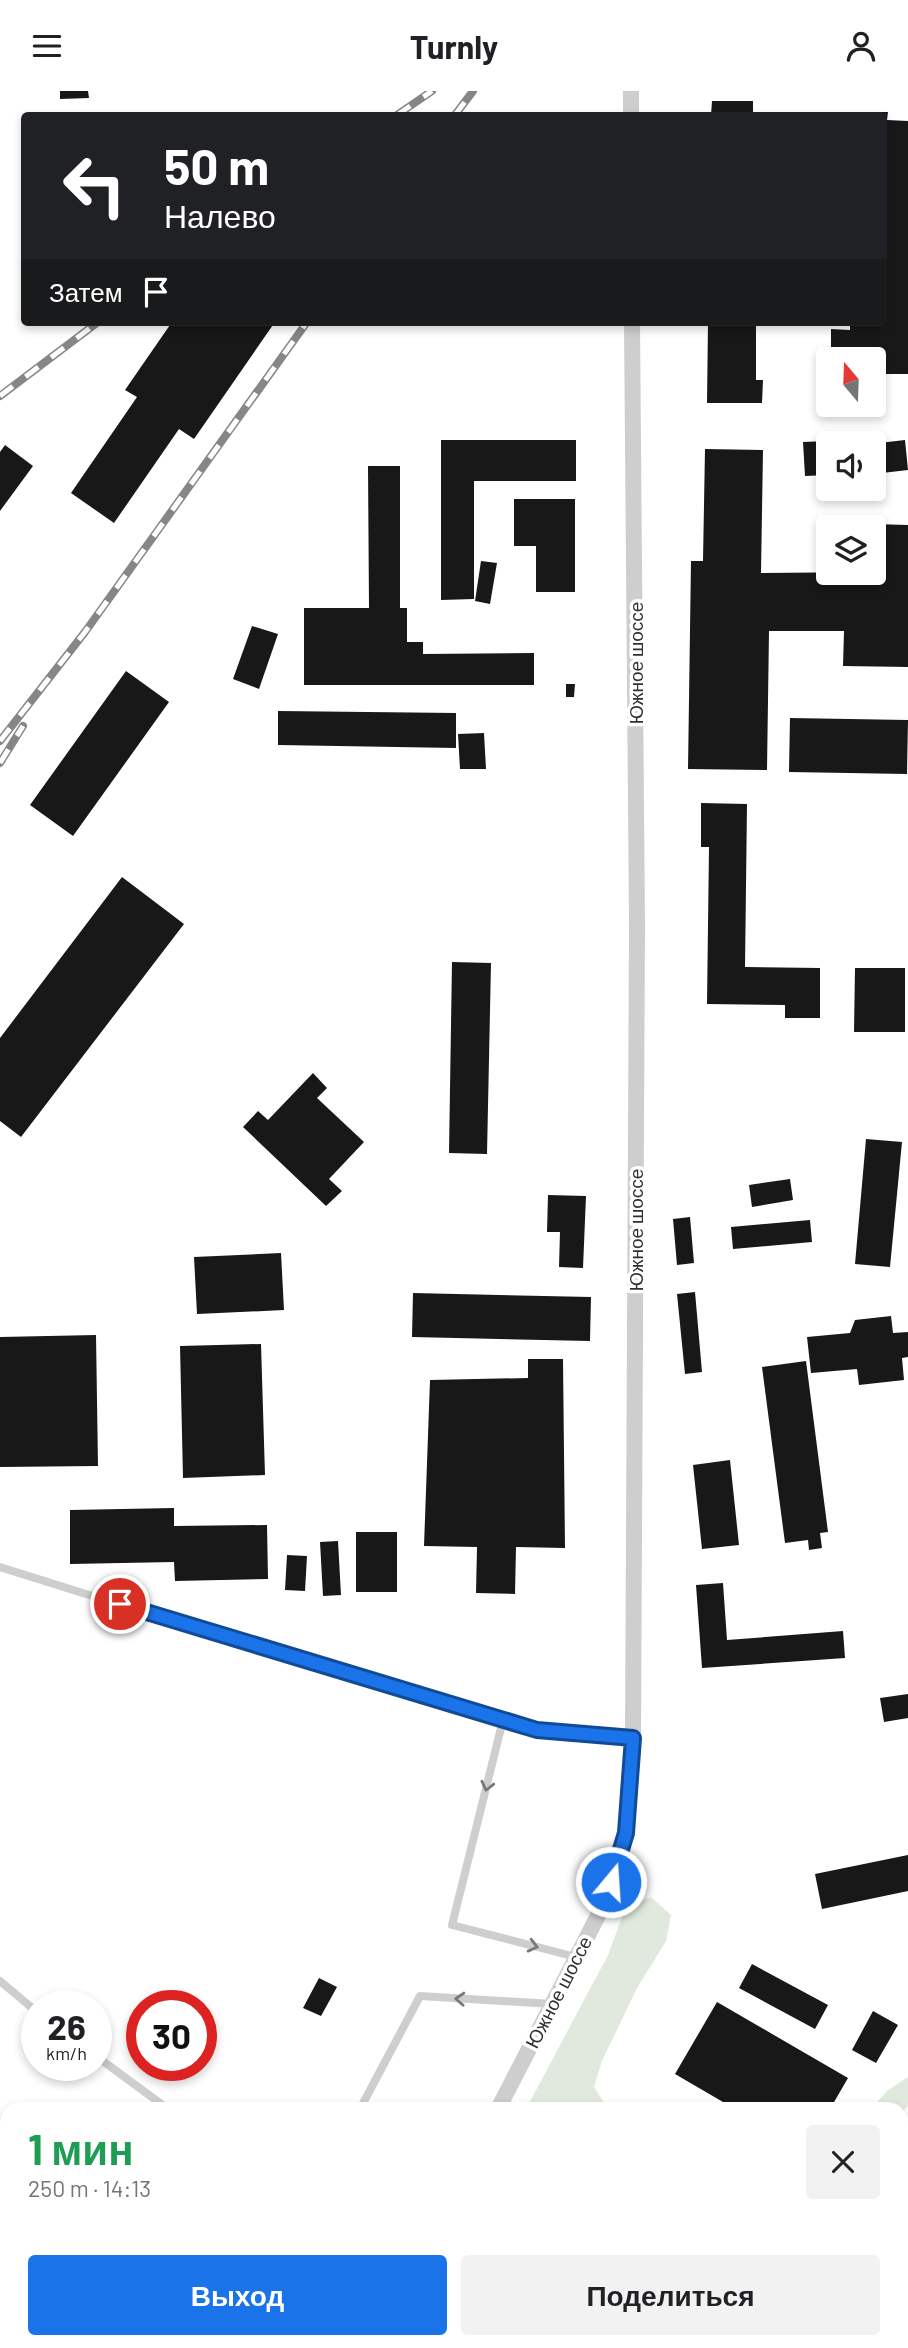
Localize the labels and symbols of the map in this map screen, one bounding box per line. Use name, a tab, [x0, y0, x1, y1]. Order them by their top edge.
north arrow	[816, 347, 886, 417]
street label: Южное шоссе	[624, 602, 647, 724]
street label: Южное шоссе	[624, 1169, 647, 1291]
pin	[90, 1574, 150, 1634]
one-way arrow	[481, 1780, 495, 1792]
position arrow	[574, 1845, 648, 1919]
street label: Южное шоссе	[520, 1932, 596, 2052]
one-way arrow	[527, 1938, 539, 1952]
speed limit sign: 30	[126, 1990, 217, 2081]
one-way arrow	[454, 1991, 465, 2006]

